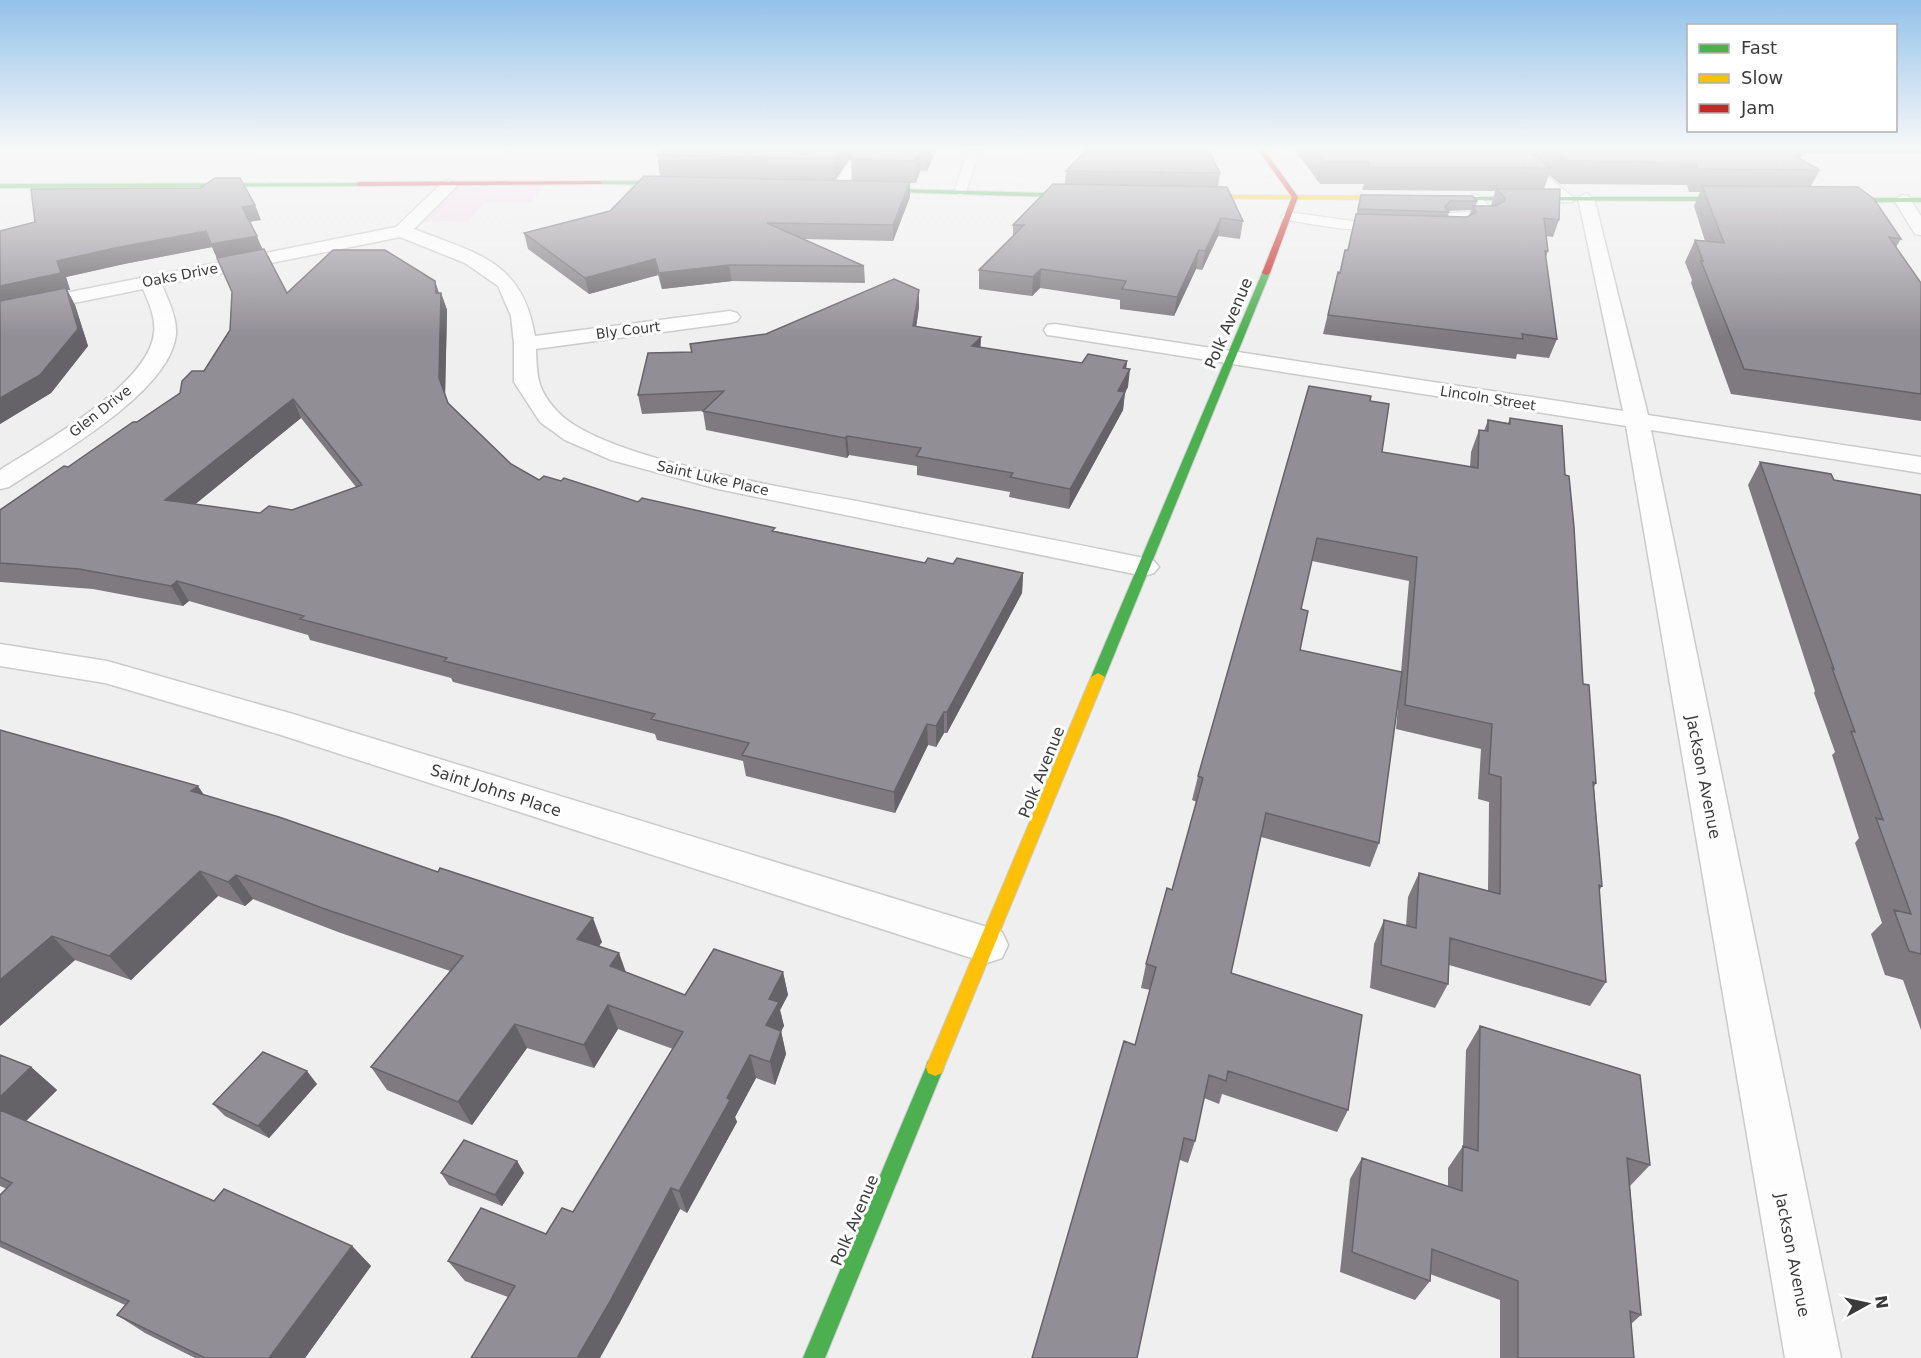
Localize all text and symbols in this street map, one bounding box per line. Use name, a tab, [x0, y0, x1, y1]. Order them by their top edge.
legend	[1687, 24, 1897, 132]
text: Fast	[1741, 37, 1777, 58]
text: Slow	[1741, 67, 1783, 88]
text: Jam	[1740, 97, 1775, 118]
street label: Oaks Drive	[141, 260, 219, 290]
street label: Polk Avenue	[1201, 275, 1256, 372]
street label: Bly Court	[595, 318, 662, 342]
street label: Glen Drive	[66, 382, 134, 440]
street label: Lincoln Street	[1439, 383, 1537, 414]
street label: Saint Luke Place	[655, 457, 771, 499]
street label: Jackson Avenue	[1682, 713, 1725, 840]
street label: Polk Avenue	[1014, 724, 1068, 821]
street label: Saint Johns Place	[428, 760, 564, 821]
street label: Polk Avenue	[827, 1172, 882, 1269]
street label: Jackson Avenue	[1771, 1191, 1814, 1318]
north arrow	[1837, 1274, 1897, 1334]
text: N	[1871, 1294, 1892, 1310]

